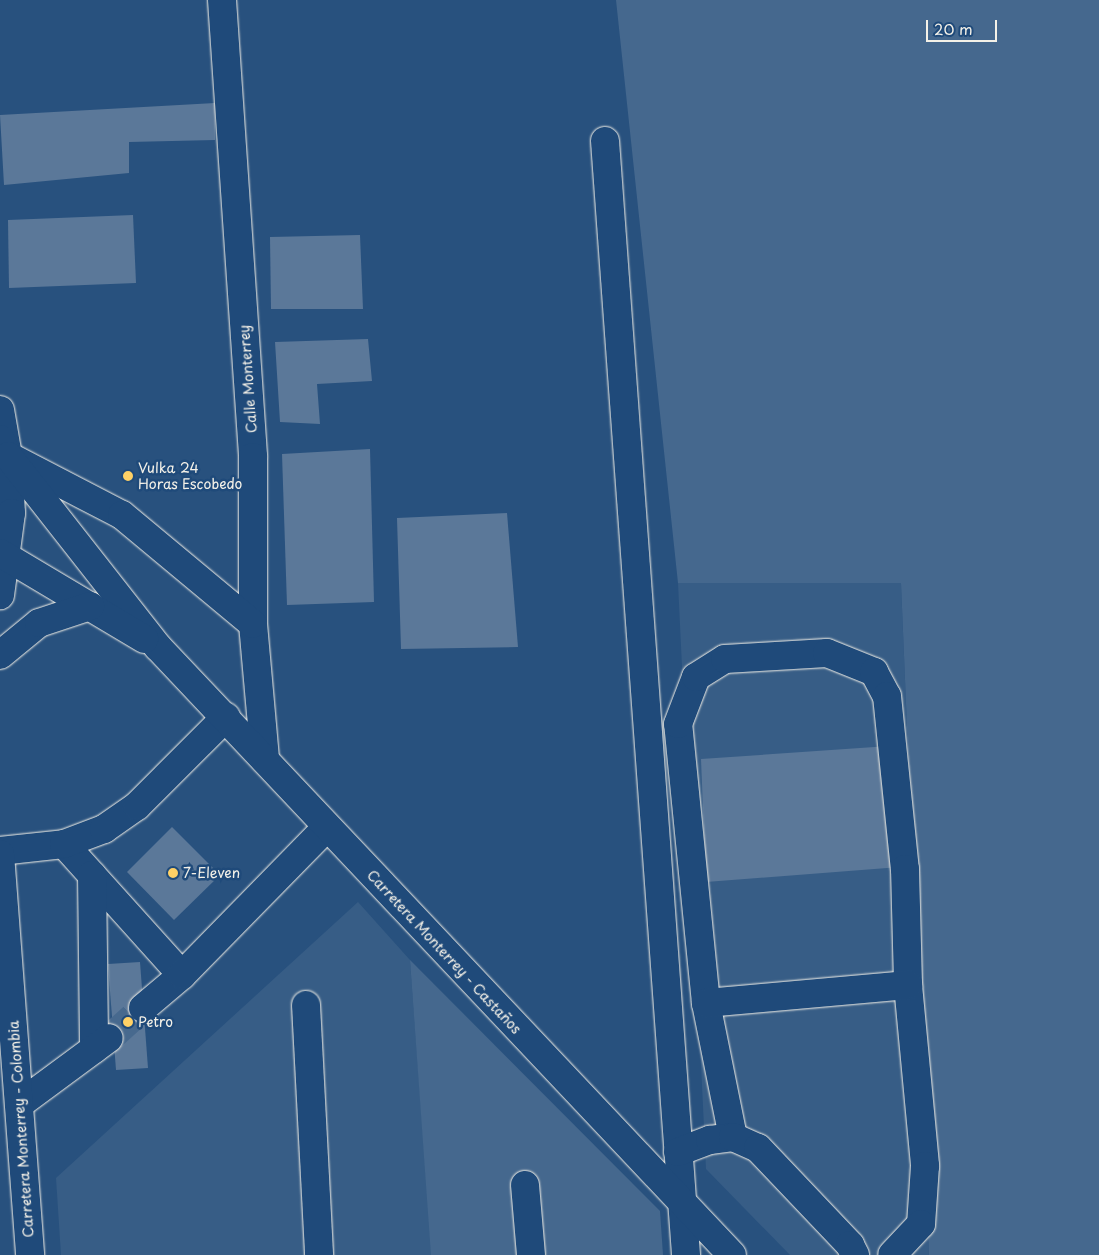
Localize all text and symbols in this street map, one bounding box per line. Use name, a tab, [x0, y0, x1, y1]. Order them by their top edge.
scale bar	[929, 10, 1000, 42]
text: 20 m	[934, 17, 973, 40]
street label: Calle Monterrey	[236, 324, 260, 434]
place label: Vulka 24 Horas Escobedo	[138, 460, 243, 492]
marker: Vulka 24 Horas Escobedo	[122, 470, 134, 482]
place label: 7-Eleven	[183, 865, 240, 881]
street label: Carretera Monterrey - Castaños	[363, 866, 525, 1038]
marker: 7-Eleven	[167, 867, 179, 879]
place label: Petro	[138, 1014, 173, 1030]
marker: Petro	[122, 1016, 134, 1028]
street label: Carretera Monterrey - Colombia	[5, 1019, 37, 1239]

